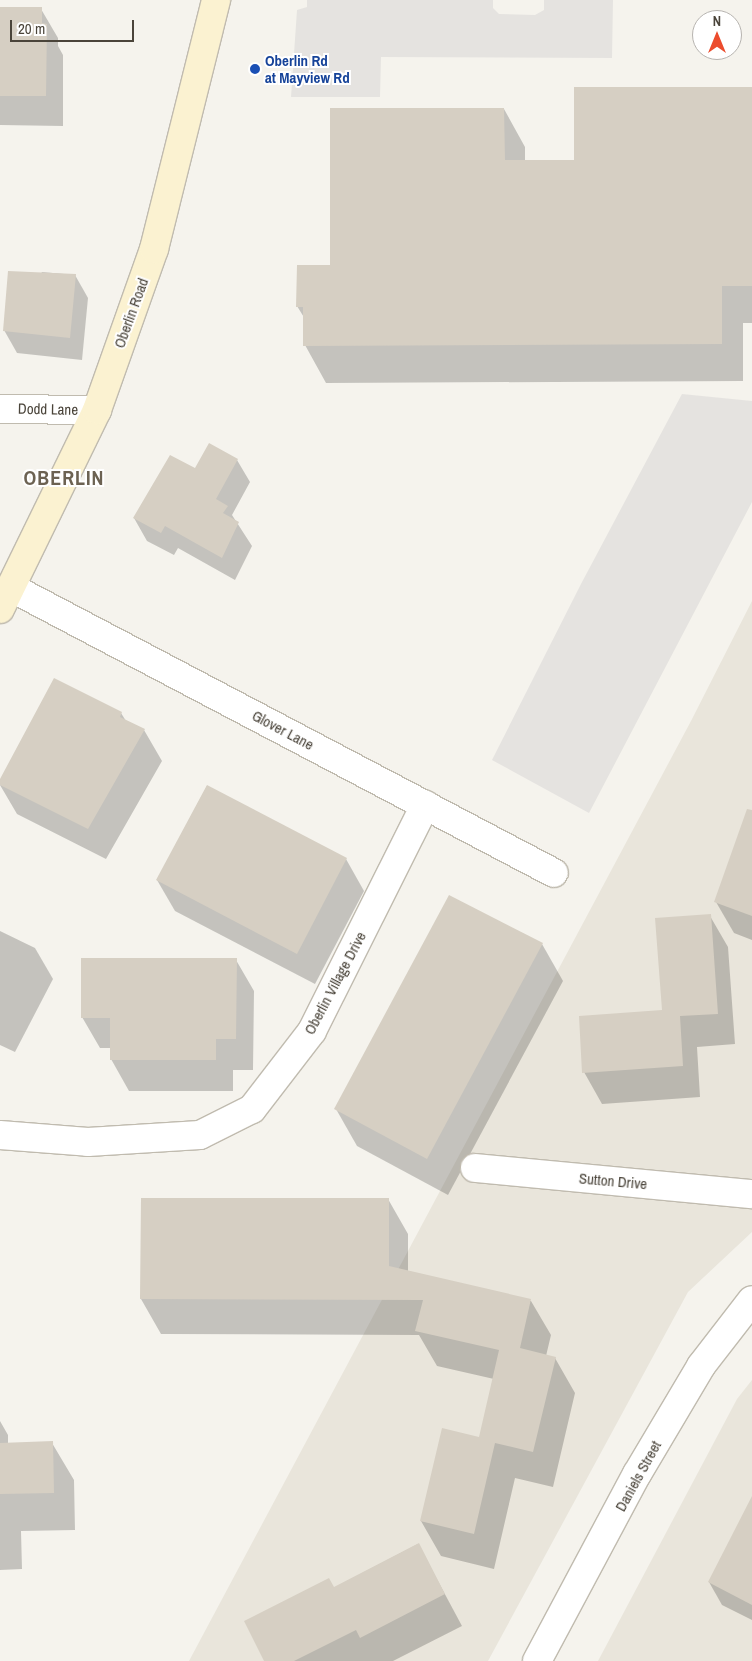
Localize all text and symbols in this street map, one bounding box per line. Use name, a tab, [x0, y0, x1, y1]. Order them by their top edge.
scale bar	[12, 10, 136, 42]
north arrow	[692, 10, 742, 60]
text: N	[713, 12, 721, 30]
text: 20 m	[18, 18, 45, 39]
place label: Oberlin Rd at Mayview Rd	[265, 51, 350, 86]
marker: Oberlin Rd at Mayview Rd	[249, 63, 261, 75]
street label: Oberlin Road	[110, 276, 152, 350]
street label: Dodd Lane	[18, 399, 78, 419]
district label: OBERLIN	[23, 465, 105, 489]
street label: Glover Lane	[249, 706, 317, 754]
street label: Oberlin Village Drive	[300, 928, 370, 1038]
street label: Sutton Drive	[578, 1169, 648, 1193]
street label: Daniels Street	[611, 1438, 665, 1514]

